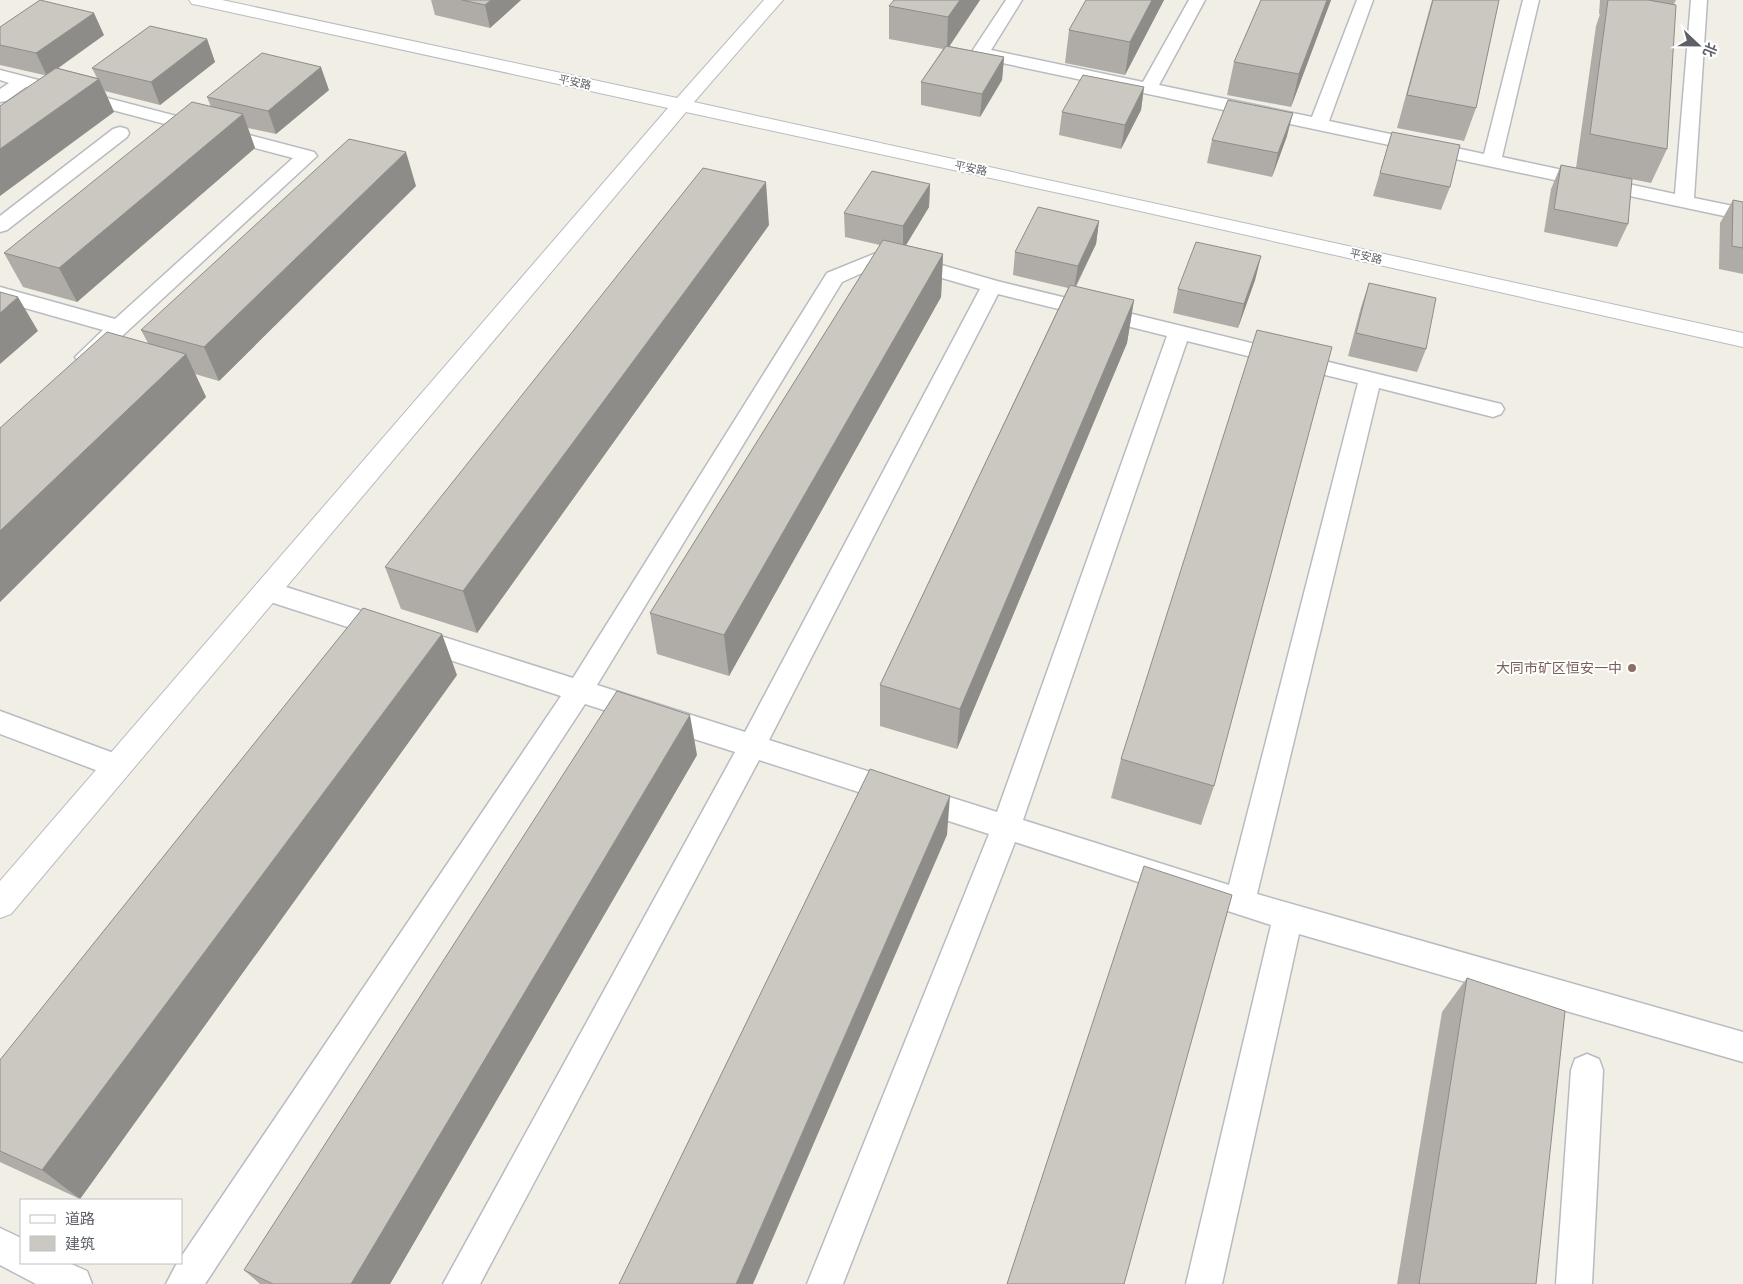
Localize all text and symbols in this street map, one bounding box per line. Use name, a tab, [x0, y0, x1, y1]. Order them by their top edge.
north arrow	[1673, 20, 1723, 70]
text: 北	[1700, 40, 1719, 59]
street label: 平安路	[558, 73, 592, 91]
street label: 平安路	[954, 159, 988, 177]
street label: 平安路	[1349, 246, 1383, 266]
place label: 大同市矿区恒安一中	[1496, 661, 1622, 676]
marker: 大同市矿区恒安一中	[1626, 662, 1638, 674]
legend	[20, 1199, 182, 1264]
text: 道路	[65, 1211, 95, 1227]
text: 建筑	[65, 1236, 95, 1252]

